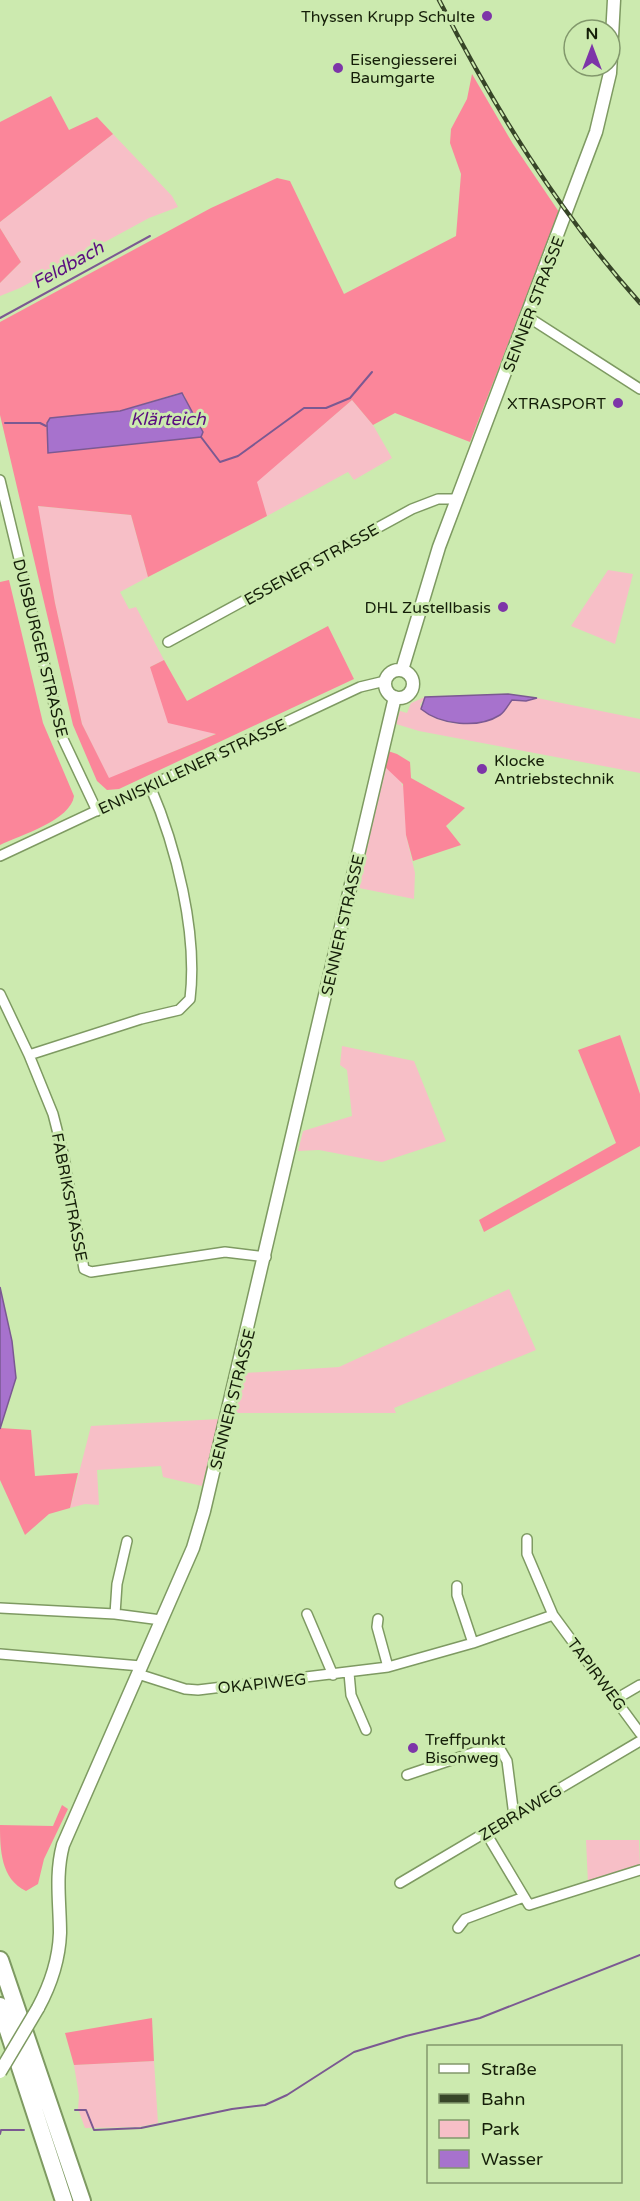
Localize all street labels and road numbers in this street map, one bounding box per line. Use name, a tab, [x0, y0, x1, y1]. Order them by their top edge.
street label: SENNER STRASSE	[499, 234, 569, 375]
street label: ESSENER STRASSE	[241, 520, 382, 610]
street label: DUISBURGER STRASSE	[8, 557, 72, 740]
street label: ENNISKILLENER STRASSE	[95, 715, 290, 819]
street label: SENNER STRASSE	[317, 853, 369, 998]
street label: FABRIKSTRASSE	[47, 1131, 91, 1263]
street label: SENNER STRASSE	[206, 1327, 260, 1471]
street label: TAPIRWEG	[562, 1634, 630, 1715]
street label: OKAPIWEG	[217, 1669, 307, 1699]
street label: ZEBRAWEG	[475, 1780, 566, 1845]

